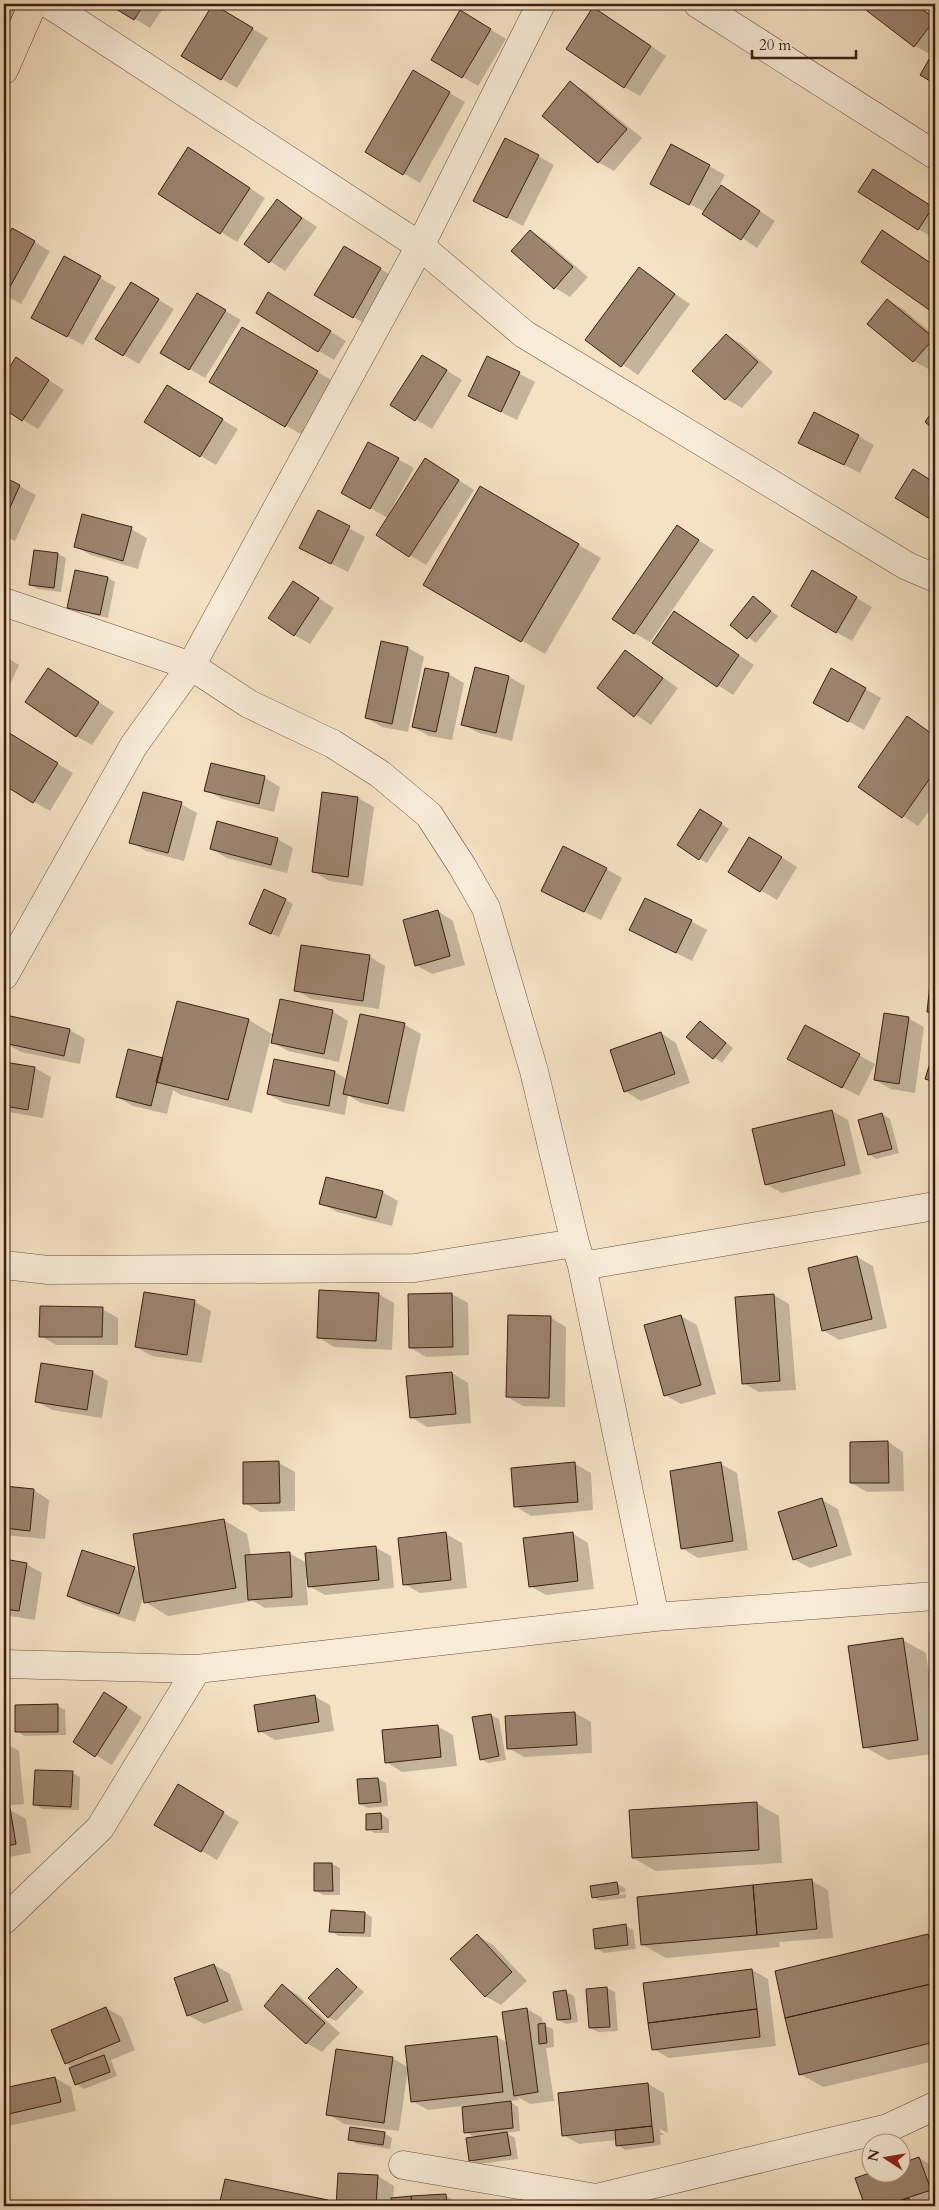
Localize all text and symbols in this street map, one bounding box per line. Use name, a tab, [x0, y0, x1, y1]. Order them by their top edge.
scale bar	[752, 28, 855, 60]
text: 20 m	[759, 35, 791, 55]
north arrow	[862, 2132, 912, 2182]
text: N	[863, 2147, 884, 2163]

